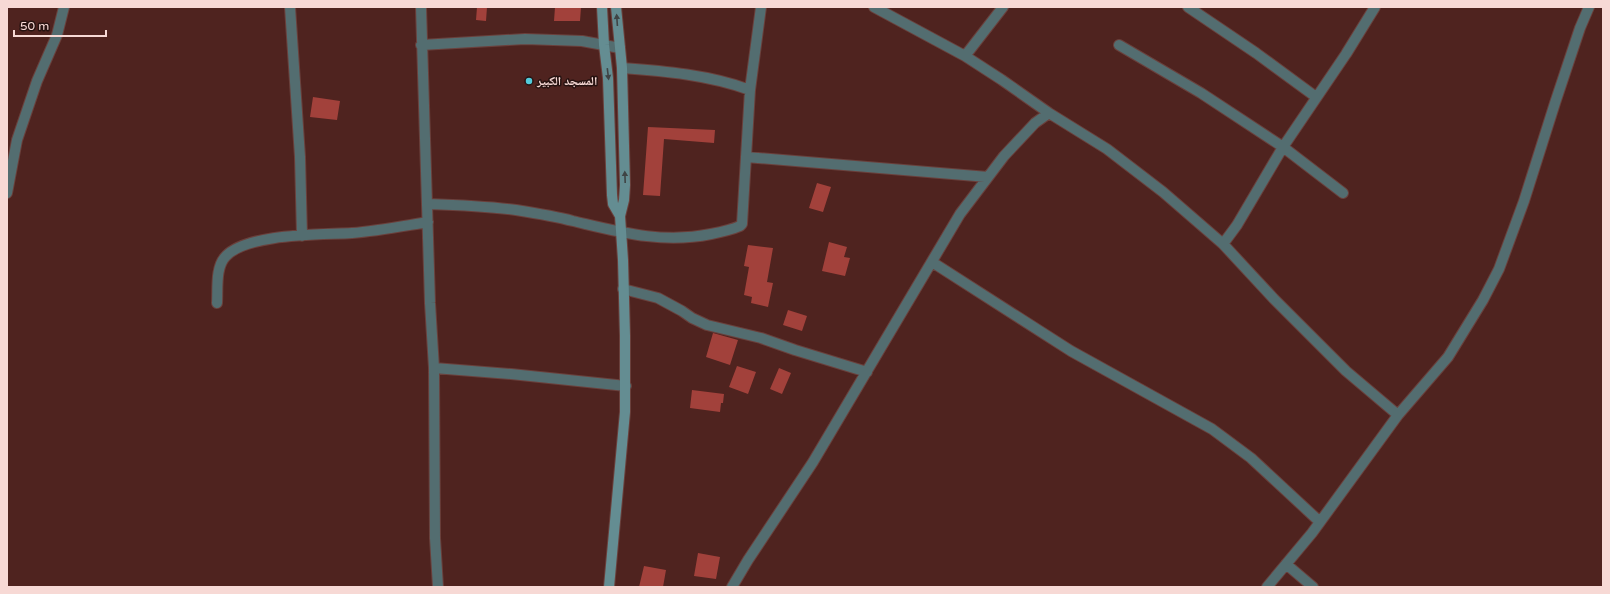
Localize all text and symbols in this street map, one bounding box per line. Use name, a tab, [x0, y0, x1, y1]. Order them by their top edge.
scale bar	[14, 12, 106, 38]
one-way arrow	[614, 14, 621, 26]
text: 50 m	[20, 19, 49, 33]
one-way arrow	[604, 68, 611, 80]
place label: المسجد الكبير	[536, 74, 597, 88]
marker: المسجد الكبير	[524, 76, 534, 86]
one-way arrow	[622, 170, 628, 183]

